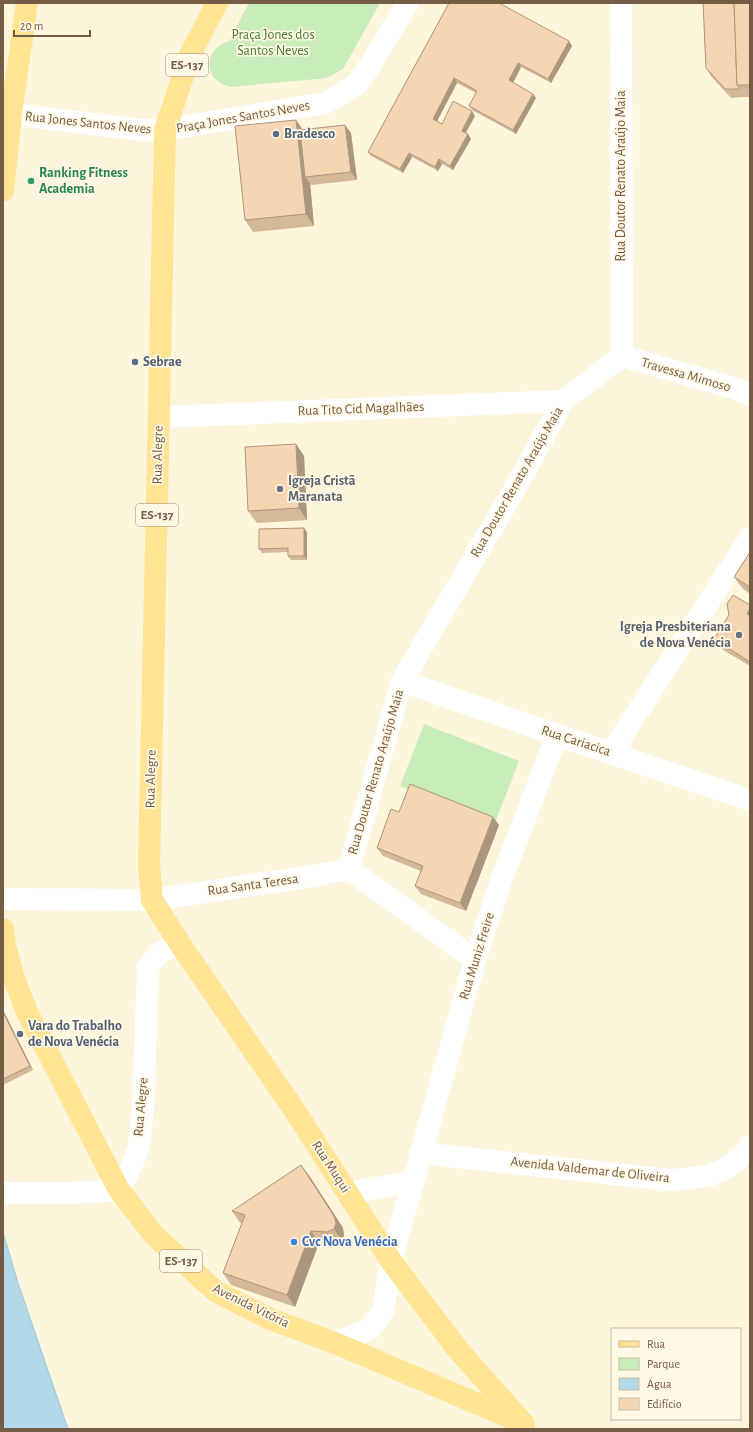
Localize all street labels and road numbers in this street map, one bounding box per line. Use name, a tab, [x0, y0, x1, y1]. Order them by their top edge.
road number: ES-137	[166, 54, 208, 76]
street label: Rua Doutor Renato Araújo Maia	[614, 90, 628, 262]
street label: Praça Jones Santos Neves	[175, 98, 311, 136]
street label: Rua Jones Santos Neves	[24, 109, 152, 137]
street label: Travessa Mimoso	[640, 356, 733, 395]
street label: Rua Tito Cid Magalhães	[297, 400, 425, 418]
street label: Rua Doutor Renato Araújo Maia	[468, 404, 566, 560]
street label: Rua Alegre	[150, 425, 166, 485]
road number: ES-137	[136, 504, 178, 526]
street label: Rua Doutor Renato Araújo Maia	[346, 687, 406, 856]
street label: Rua Cariacica	[540, 723, 613, 759]
street label: Rua Alegre	[143, 749, 159, 809]
street label: Rua Santa Teresa	[207, 872, 300, 898]
street label: Rua Muniz Freire	[457, 911, 497, 1001]
street label: Rua Alegre	[131, 1077, 151, 1137]
street label: Rua Muqui	[309, 1138, 353, 1196]
street label: Avenida Valdemar de Oliveira	[510, 1155, 671, 1185]
road number: ES-137	[160, 1250, 202, 1272]
street label: Avenida Vitória	[210, 1281, 292, 1331]

